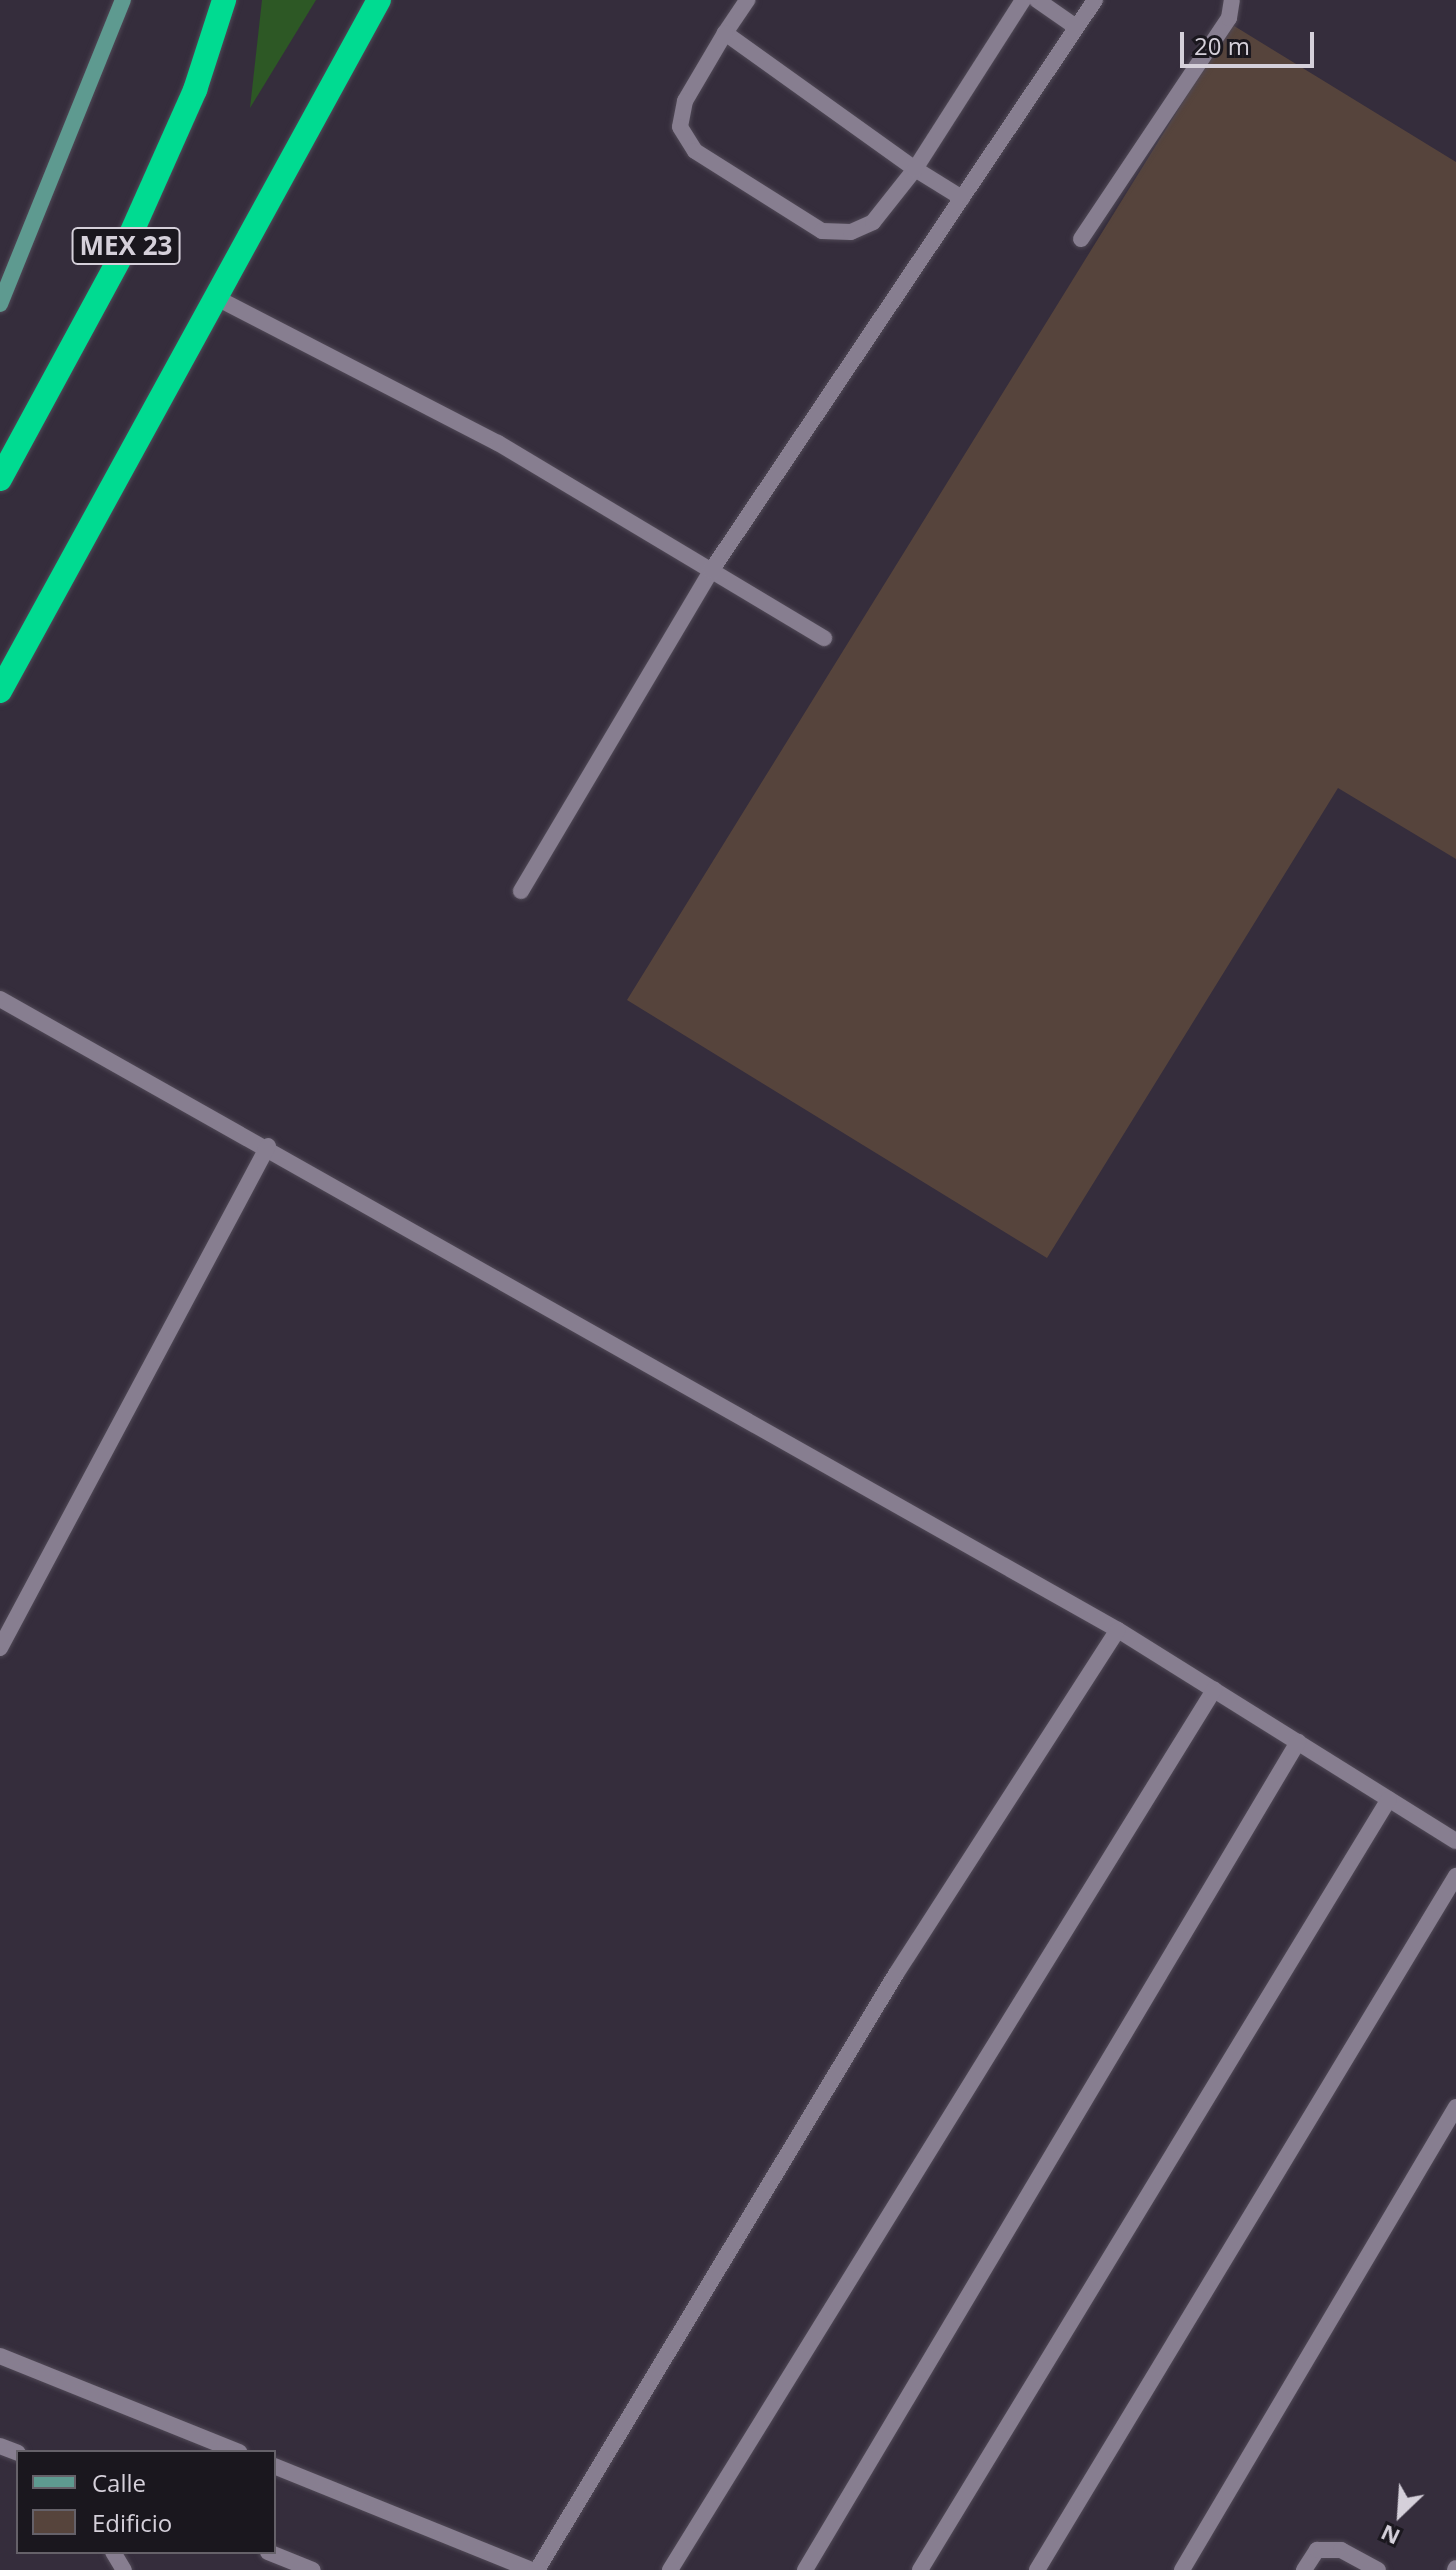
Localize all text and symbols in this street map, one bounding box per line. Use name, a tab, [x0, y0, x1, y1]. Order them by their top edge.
scale bar	[1184, 16, 1318, 66]
text: 20 m	[1194, 29, 1250, 62]
road number: MEX 23	[70, 224, 182, 268]
legend	[16, 2450, 276, 2554]
text: Calle	[92, 2466, 146, 2499]
north arrow	[1360, 2474, 1440, 2554]
text: Edificio	[92, 2506, 172, 2539]
text: N	[1375, 2518, 1404, 2553]

